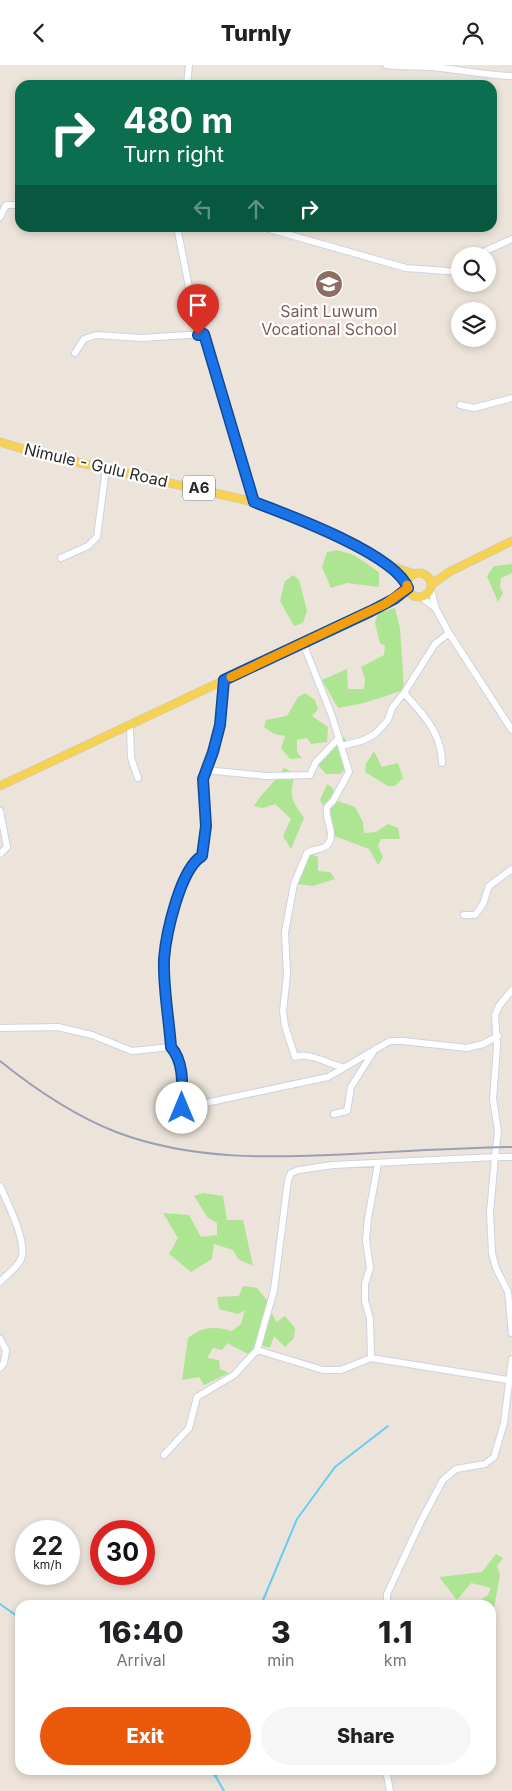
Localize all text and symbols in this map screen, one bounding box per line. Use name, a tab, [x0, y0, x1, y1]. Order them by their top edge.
icon: back	[25, 19, 53, 47]
icon: person	[459, 19, 487, 47]
text: Turnly	[221, 20, 291, 46]
text: 480 m	[123, 99, 233, 141]
icon: right	[40, 100, 105, 165]
text: Turn right	[123, 141, 224, 167]
icon: left	[189, 195, 217, 223]
icon: ahead	[242, 195, 270, 223]
icon: right	[295, 195, 323, 223]
map controls	[451, 247, 496, 347]
button: search	[451, 247, 496, 292]
school or university icon: Saint Luwum Vocational School	[314, 269, 344, 299]
pin	[177, 284, 219, 335]
icon: arrive	[184, 291, 212, 319]
place label: Saint Luwum Vocational School	[261, 301, 397, 339]
button: layers	[451, 302, 496, 347]
street label: Nimule - Gulu Road	[22, 439, 170, 491]
road number: A6	[183, 475, 215, 501]
position arrow	[155, 1081, 207, 1133]
speed limit sign: 30	[90, 1520, 155, 1585]
text: 22	[32, 1531, 63, 1561]
text: km/h	[33, 1557, 62, 1572]
text: 16:40	[99, 1614, 184, 1650]
text: 3	[271, 1614, 291, 1650]
text: 1.1	[378, 1614, 412, 1650]
text: Arrival	[116, 1650, 166, 1670]
text: min	[267, 1650, 295, 1670]
text: km	[384, 1650, 407, 1670]
button: Exit	[40, 1707, 251, 1765]
button: Share	[261, 1707, 471, 1765]

